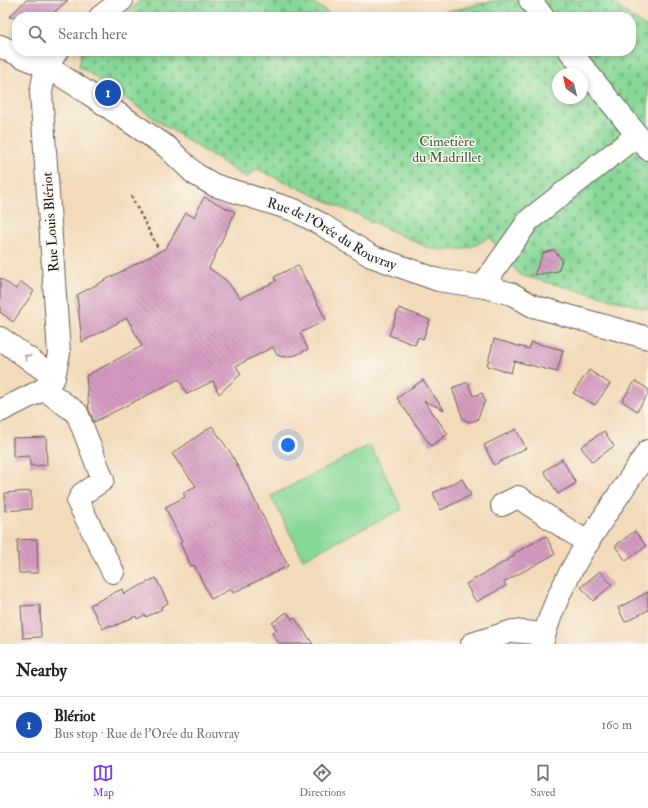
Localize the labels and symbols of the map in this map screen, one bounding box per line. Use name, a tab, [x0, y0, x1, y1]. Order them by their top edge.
north arrow	[552, 68, 588, 104]
pin: 1	[95, 78, 121, 108]
park label: Cimetière du Madrillet	[412, 133, 482, 166]
street label: Rue Louis Blériot	[38, 171, 62, 273]
street label: Rue de l'Orée du Rouvray	[265, 194, 400, 275]
one-way arrow	[24, 354, 31, 362]
your location	[278, 435, 298, 455]

